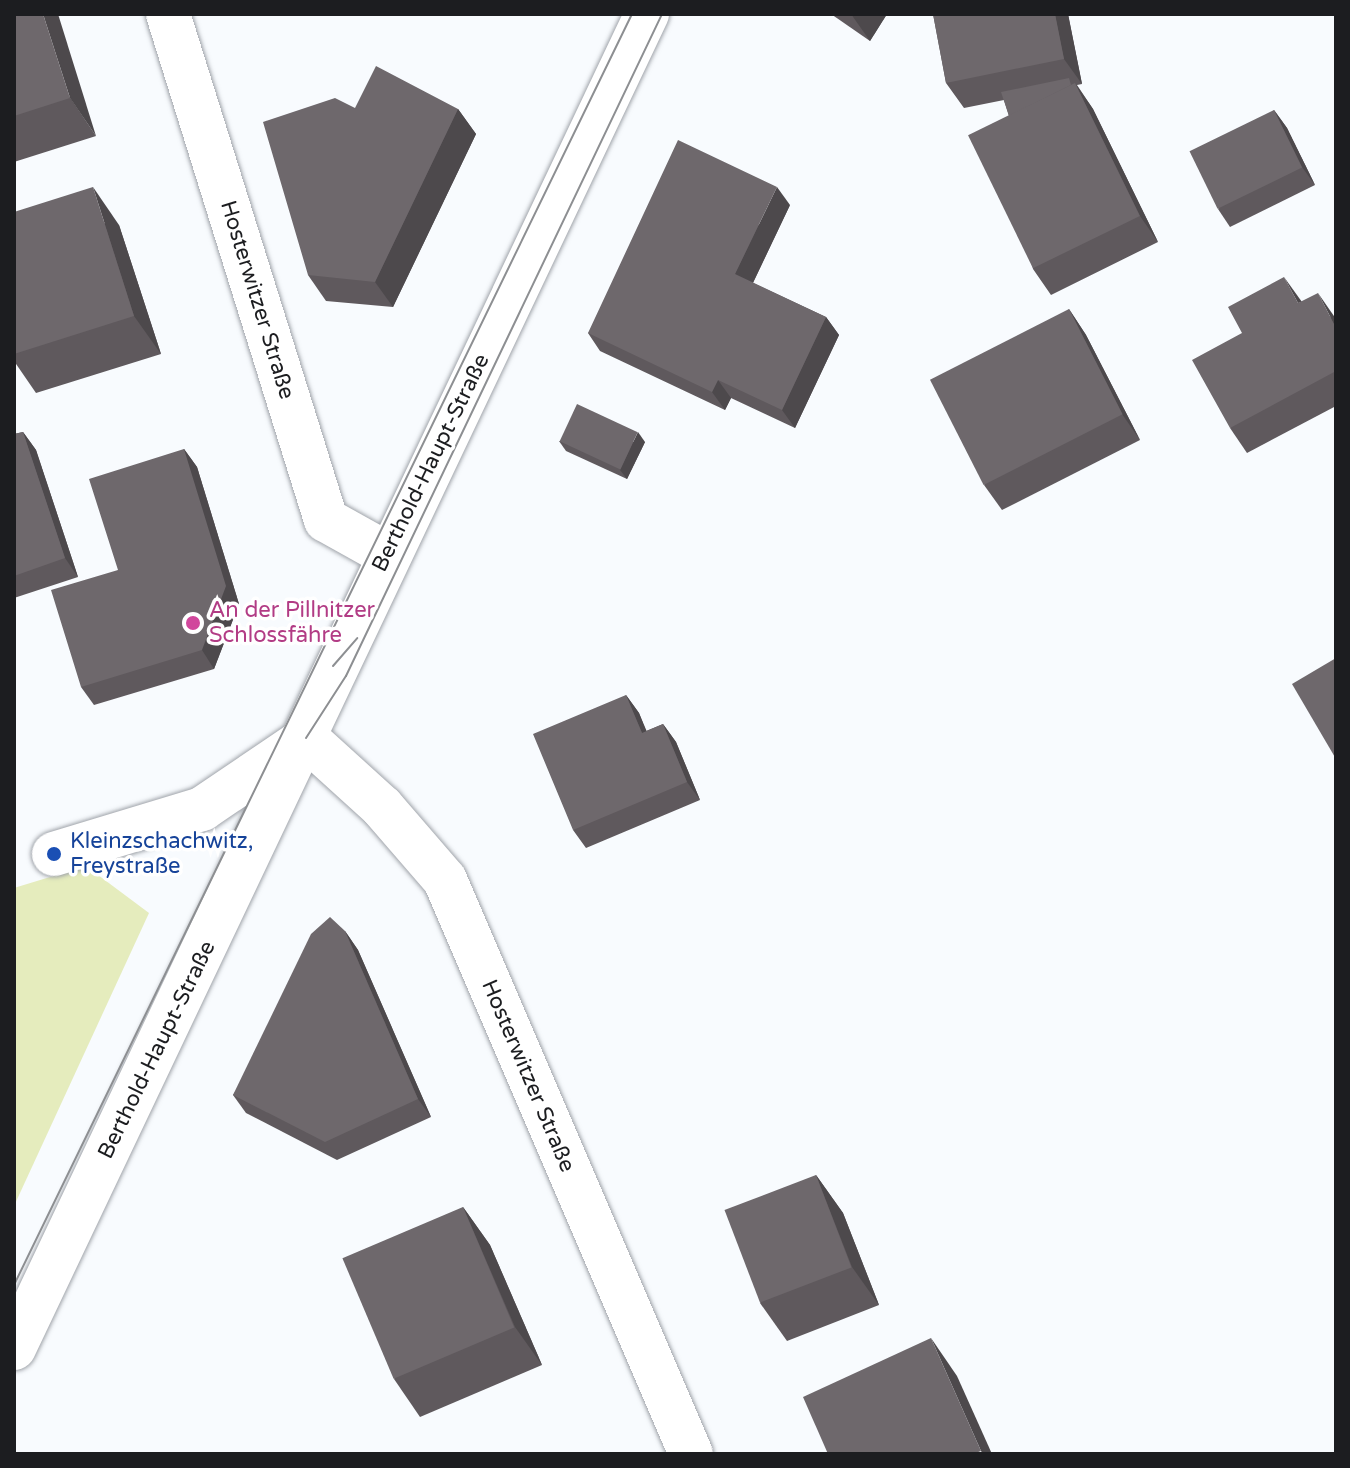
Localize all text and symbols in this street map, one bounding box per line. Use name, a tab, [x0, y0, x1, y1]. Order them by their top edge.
street label: Hosterwitzer Straße	[214, 198, 300, 402]
street label: Berthold-Haupt-Straße	[367, 350, 495, 576]
place label: An der Pillnitzer Schlossfähre	[209, 597, 375, 648]
marker: An der Pillnitzer Schlossfähre	[184, 614, 202, 632]
place label: Kleinzschachwitz, Freystraße	[70, 828, 253, 880]
marker: Kleinzschachwitz, Freystraße	[45, 845, 63, 863]
street label: Berthold-Haupt-Straße	[93, 937, 221, 1163]
street label: Hosterwitzer Straße	[476, 976, 580, 1176]

